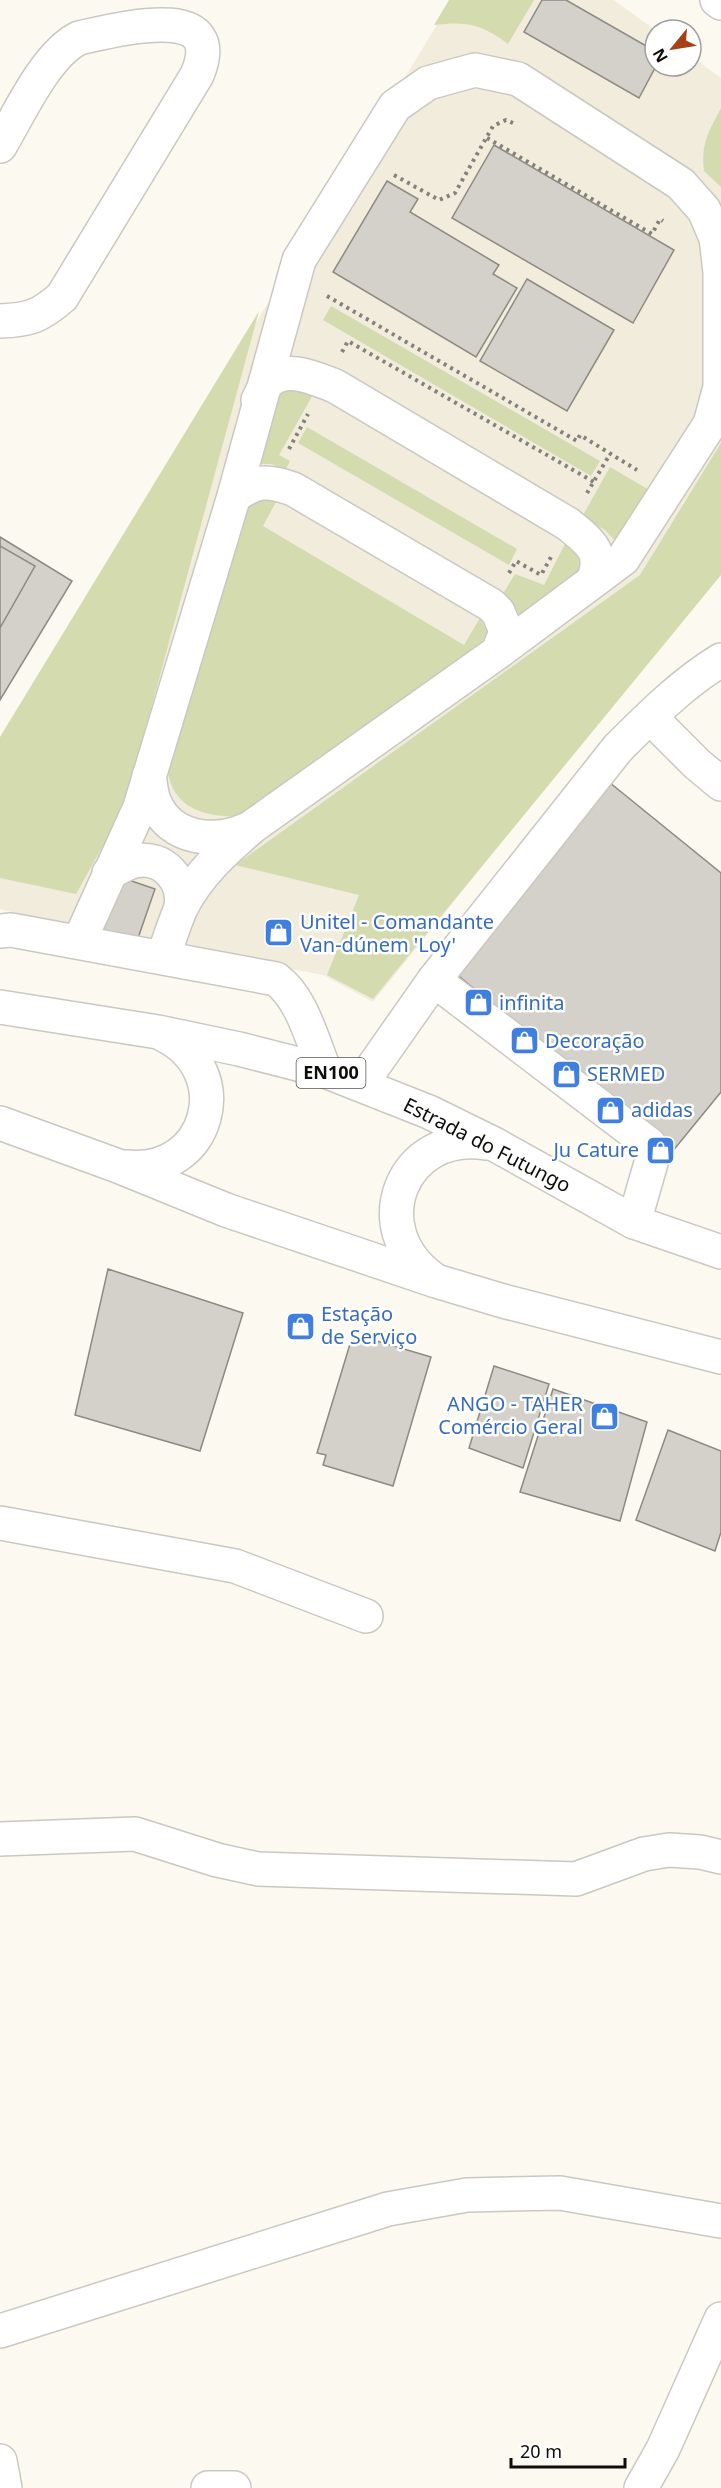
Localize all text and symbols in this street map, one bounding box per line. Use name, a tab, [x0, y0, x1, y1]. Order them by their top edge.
north arrow	[643, 18, 703, 78]
text: N	[647, 44, 673, 67]
place label: Unitel - Comandante Van-dúnem 'Loy'	[300, 908, 494, 958]
shop icon: Unitel - Comandante Van-dúnem 'Loy'	[263, 917, 295, 949]
shop icon: infinita	[462, 987, 494, 1019]
place label: infinita	[499, 989, 565, 1016]
shop icon: Decoração	[508, 1025, 540, 1057]
place label: Decoração	[545, 1027, 645, 1054]
road number: EN100	[296, 1058, 366, 1088]
shop icon: SERMED	[550, 1058, 582, 1090]
place label: SERMED	[587, 1060, 665, 1087]
street label: Estrada do Futungo	[399, 1091, 576, 1198]
shop icon: adidas	[594, 1094, 626, 1126]
place label: adidas	[631, 1096, 693, 1123]
shop icon: Ju Cature	[644, 1134, 676, 1166]
place label: Ju Cature	[551, 1136, 639, 1163]
place label: Estação de Serviço	[321, 1300, 417, 1350]
shop icon: Estação de Serviço	[284, 1310, 316, 1342]
place label: ANGO - TAHER Comércio Geral	[438, 1390, 584, 1440]
shop icon: ANGO - TAHER Comércio Geral	[588, 1400, 620, 1432]
scale bar	[511, 2431, 625, 2469]
text: 20 m	[520, 2439, 562, 2463]

